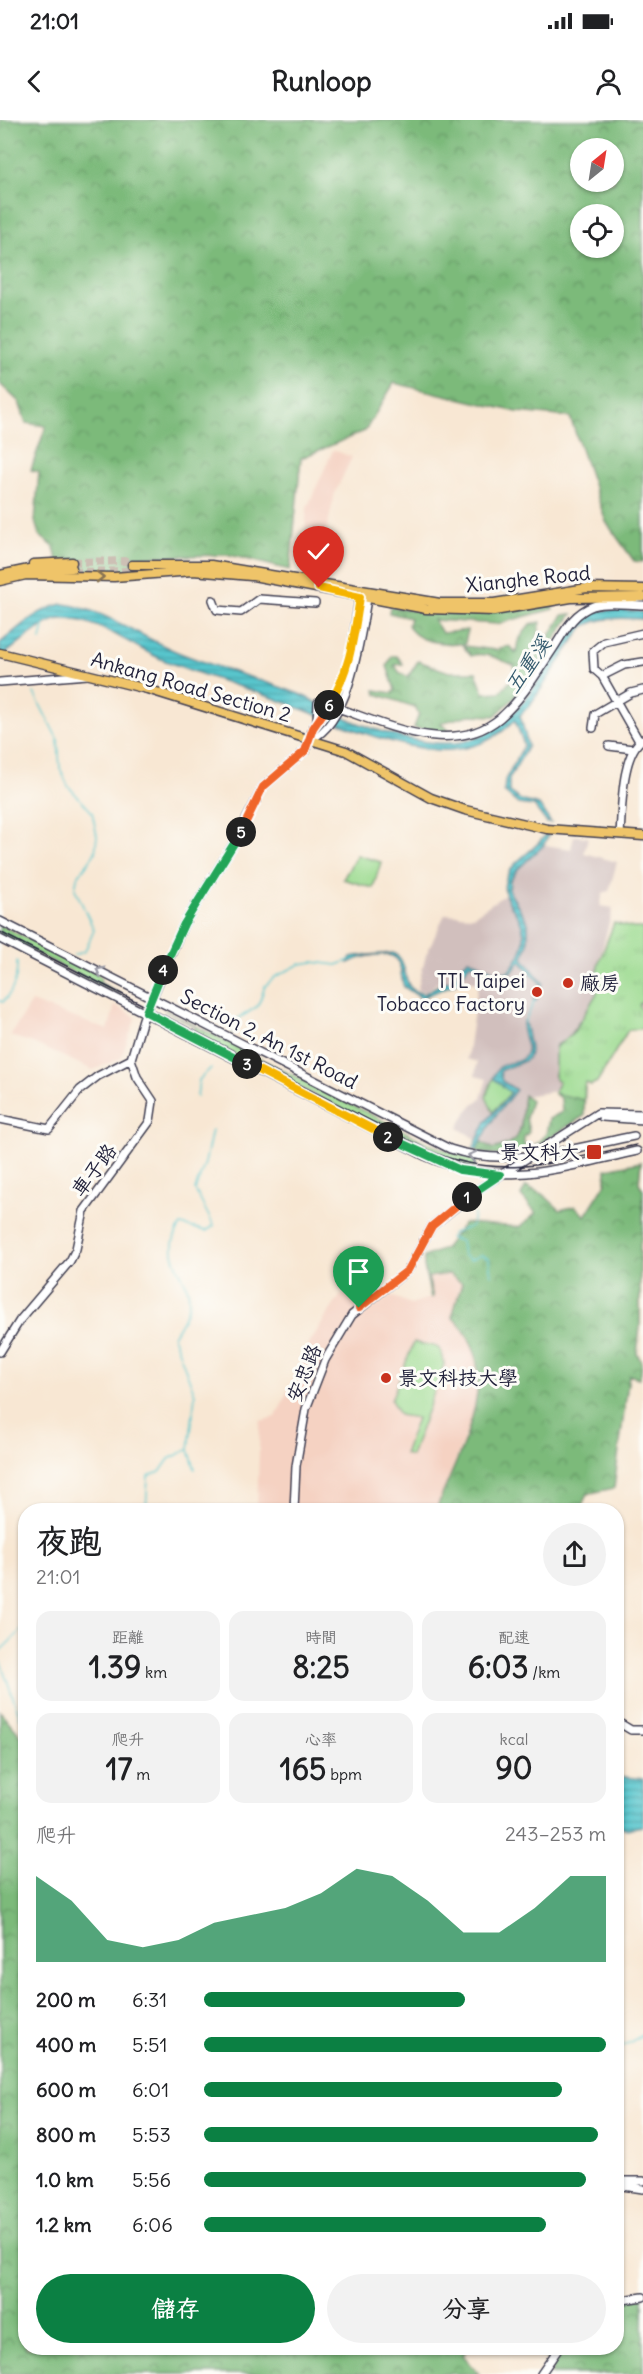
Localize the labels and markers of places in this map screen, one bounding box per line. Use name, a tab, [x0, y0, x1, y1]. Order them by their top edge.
pin	[293, 526, 344, 588]
pin: 6	[314, 690, 344, 720]
pin: 5	[226, 817, 256, 847]
pin: 4	[148, 955, 178, 985]
place label: TTL Taipei Tobacco Factory	[377, 968, 525, 1016]
place label: 廠房	[580, 970, 620, 995]
marker: 廠房	[561, 976, 575, 990]
marker: TTL Taipei Tobacco Factory	[530, 985, 544, 999]
pin: 3	[232, 1049, 262, 1079]
pin: 2	[373, 1122, 403, 1152]
place label: 景文科大	[500, 1139, 580, 1164]
marker: 景文科大	[585, 1143, 603, 1161]
pin: 1	[452, 1182, 482, 1212]
pin	[333, 1246, 384, 1308]
place label: 景文科技大學	[398, 1365, 518, 1390]
marker: 景文科技大學	[379, 1371, 393, 1385]

